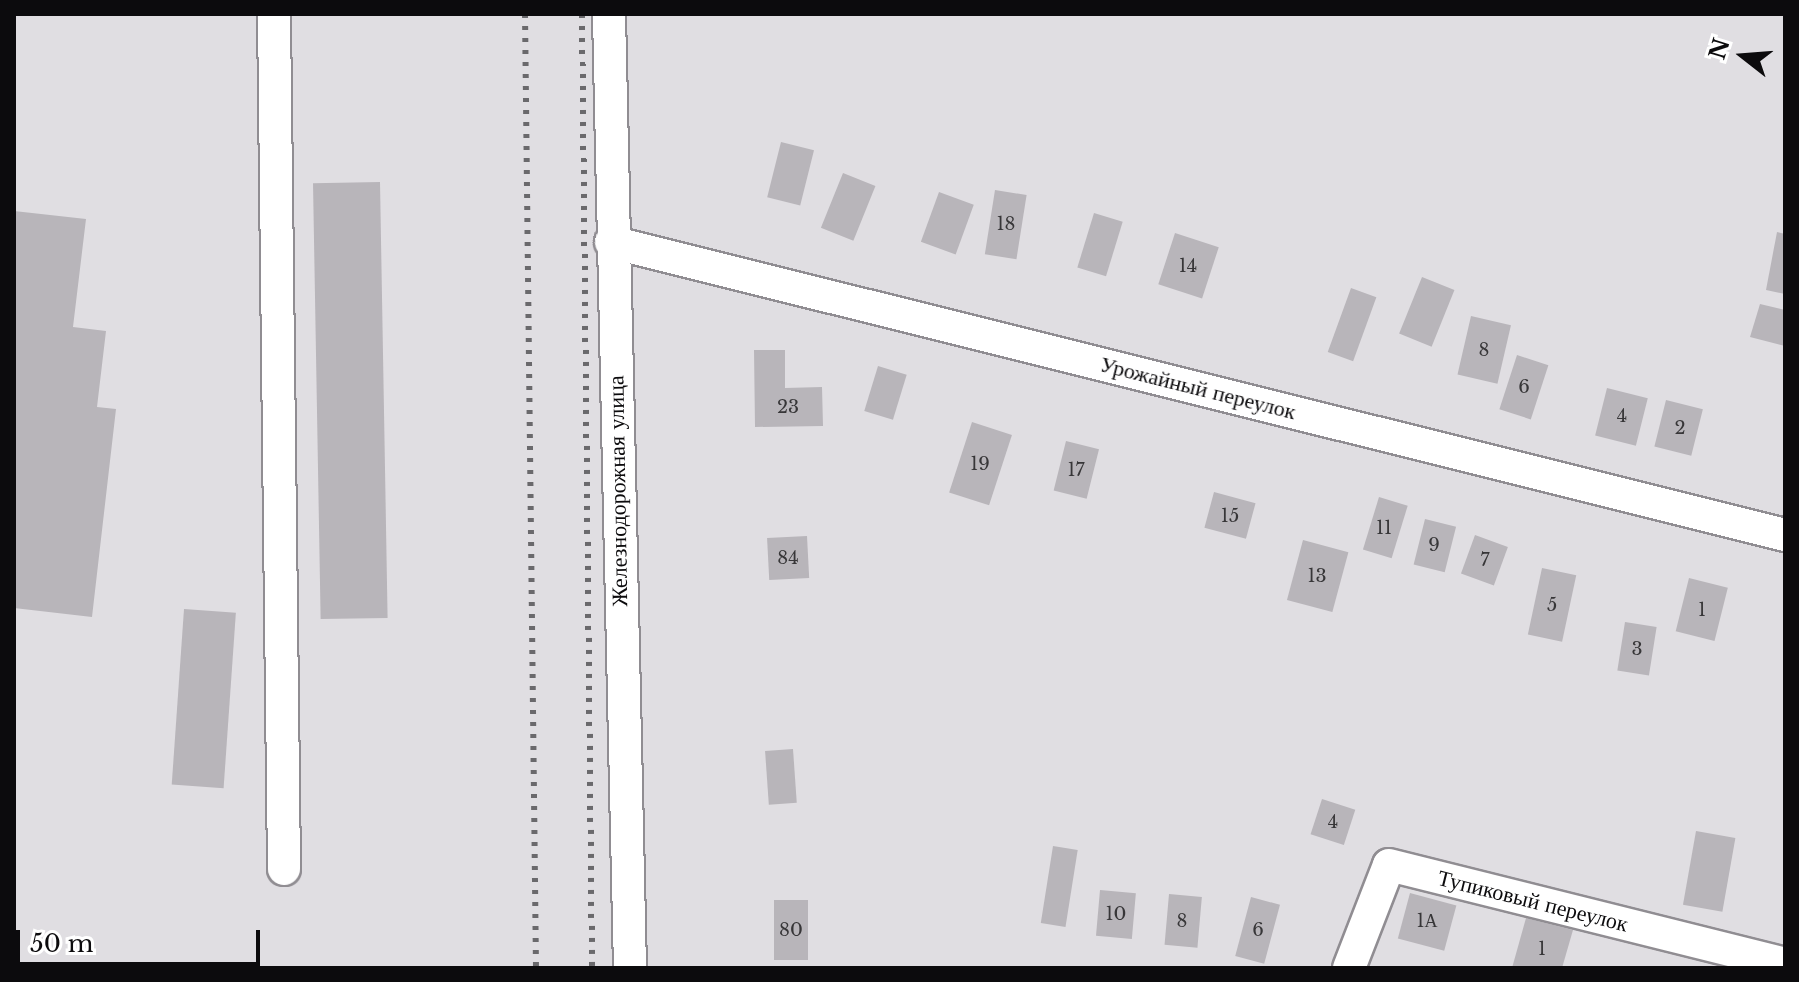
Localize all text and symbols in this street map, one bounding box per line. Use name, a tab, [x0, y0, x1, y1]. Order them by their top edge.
north arrow	[1703, 16, 1783, 96]
text: N	[1704, 35, 1736, 63]
house number: 18	[997, 213, 1015, 235]
house number: 14	[1179, 255, 1197, 277]
house number: 8	[1479, 339, 1489, 361]
street label: Урожайный переулок	[1097, 351, 1299, 425]
street label: Железнодорожная улица	[603, 375, 633, 607]
house number: 6	[1518, 376, 1530, 398]
house number: 23	[777, 396, 799, 418]
house number: 4	[1617, 405, 1627, 427]
house number: 2	[1674, 417, 1686, 439]
house number: 19	[970, 453, 990, 475]
house number: 17	[1067, 459, 1085, 481]
house number: 15	[1221, 505, 1239, 527]
house number: 11	[1376, 517, 1392, 539]
house number: 9	[1428, 534, 1440, 556]
house number: 84	[777, 547, 799, 569]
house number: 7	[1480, 549, 1490, 571]
house number: 13	[1307, 565, 1327, 587]
house number: 5	[1547, 594, 1557, 616]
house number: 1	[1698, 599, 1706, 621]
house number: 3	[1631, 638, 1643, 660]
house number: 4	[1328, 811, 1338, 833]
street label: Тупиковый переулок	[1435, 865, 1631, 937]
house number: 10	[1106, 903, 1126, 925]
house number: 8	[1177, 910, 1187, 932]
house number: 1А	[1416, 910, 1438, 932]
scale bar	[20, 914, 264, 964]
house number: 80	[779, 919, 803, 941]
house number: 6	[1252, 919, 1264, 941]
text: 50 m	[30, 929, 93, 958]
house number: 1	[1538, 938, 1546, 960]

